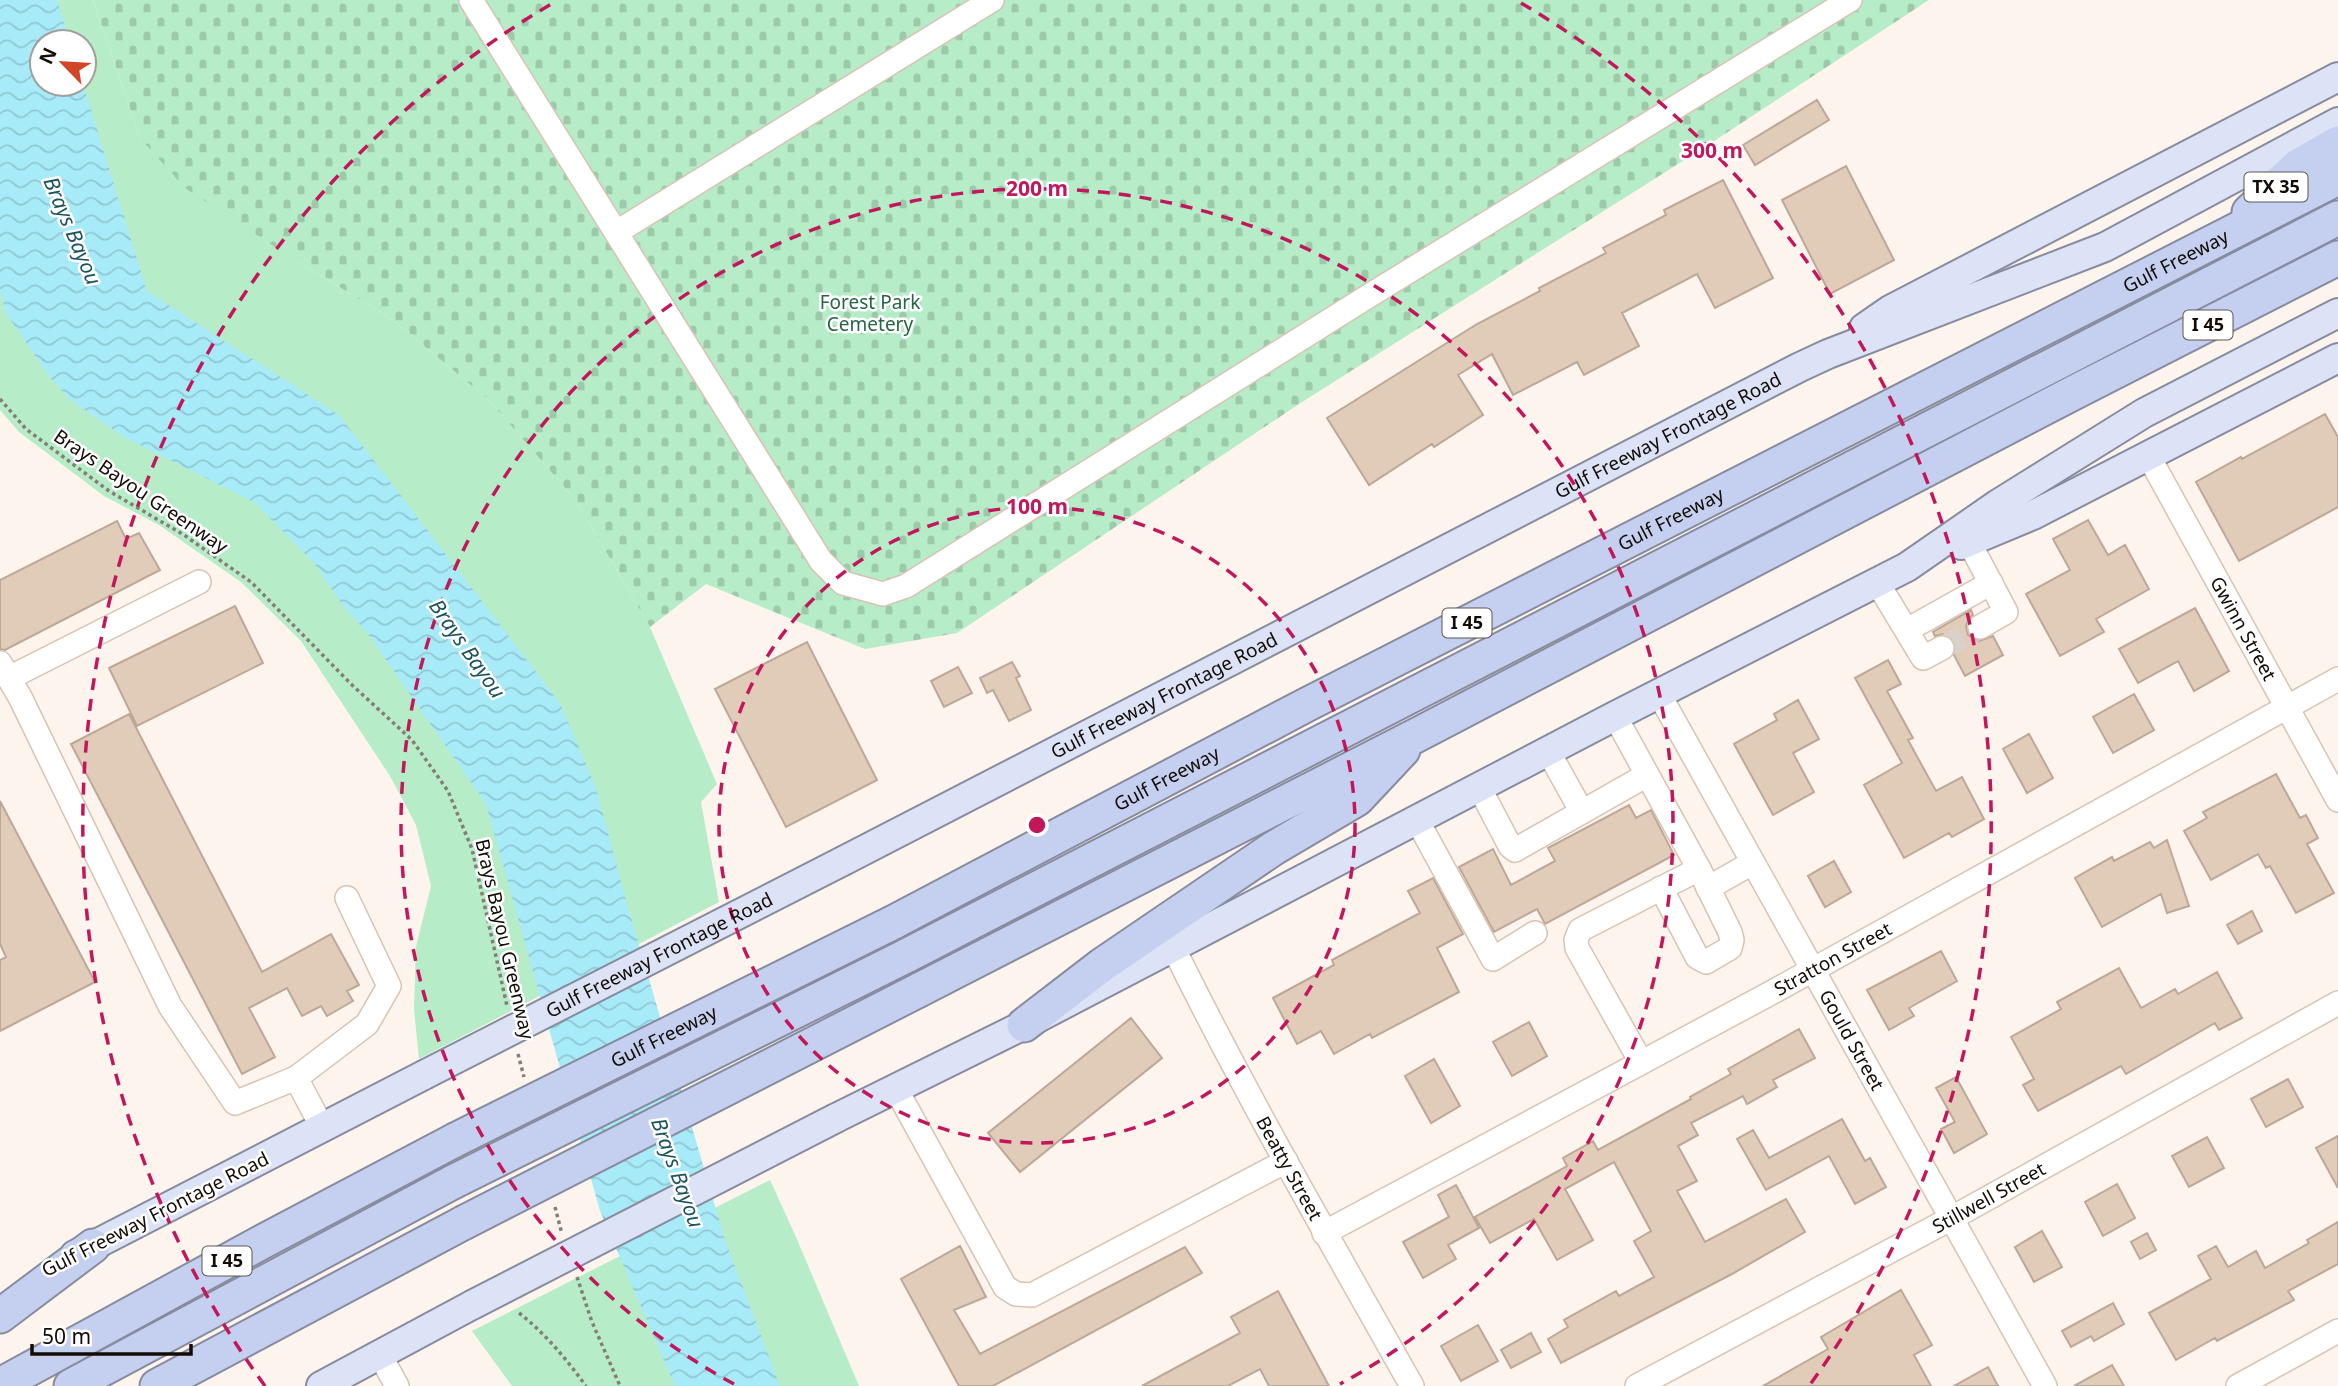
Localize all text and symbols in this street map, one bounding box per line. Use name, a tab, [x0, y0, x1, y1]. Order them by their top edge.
north arrow	[28, 28, 98, 98]
text: N	[33, 43, 63, 68]
text: 300 m	[1681, 136, 1743, 164]
water label: Brays Bayou	[38, 172, 108, 289]
road number: TX 35	[2244, 172, 2308, 202]
text: 200 m	[1006, 174, 1068, 202]
street label: Gulf Freeway	[2118, 223, 2233, 299]
park label: Forest Park Cemetery	[820, 289, 920, 337]
road number: I 45	[2184, 310, 2232, 340]
street label: Gulf Freeway Frontage Road	[1550, 366, 1786, 505]
street label: Brays Bayou Greenway	[49, 423, 233, 559]
street label: Gulf Freeway	[1613, 481, 1728, 557]
text: 100 m	[1006, 492, 1068, 520]
street label: Gwinn Street	[2204, 572, 2283, 685]
water label: Brays Bayou	[423, 593, 512, 704]
road number: I 45	[1442, 608, 1492, 638]
street label: Gulf Freeway Frontage Road	[1046, 626, 1282, 765]
street label: Gulf Freeway	[1109, 740, 1224, 817]
centre of rings	[1025, 813, 1049, 837]
street label: Brays Bayou Greenway	[469, 836, 541, 1042]
street label: Gulf Freeway Frontage Road	[541, 886, 777, 1024]
street label: Stratton Street	[1769, 916, 1896, 1002]
street label: Gould Street	[1813, 985, 1891, 1095]
street label: Gulf Freeway	[606, 999, 722, 1074]
street label: Beatty Street	[1250, 1112, 1329, 1225]
water label: Brays Bayou	[645, 1114, 711, 1232]
street label: Gulf Freeway Frontage Road	[37, 1145, 273, 1283]
street label: Stillwell Street	[1928, 1156, 2050, 1239]
road number: I 45	[202, 1246, 252, 1276]
scale bar	[32, 1312, 191, 1356]
text: 50 m	[42, 1322, 91, 1350]

